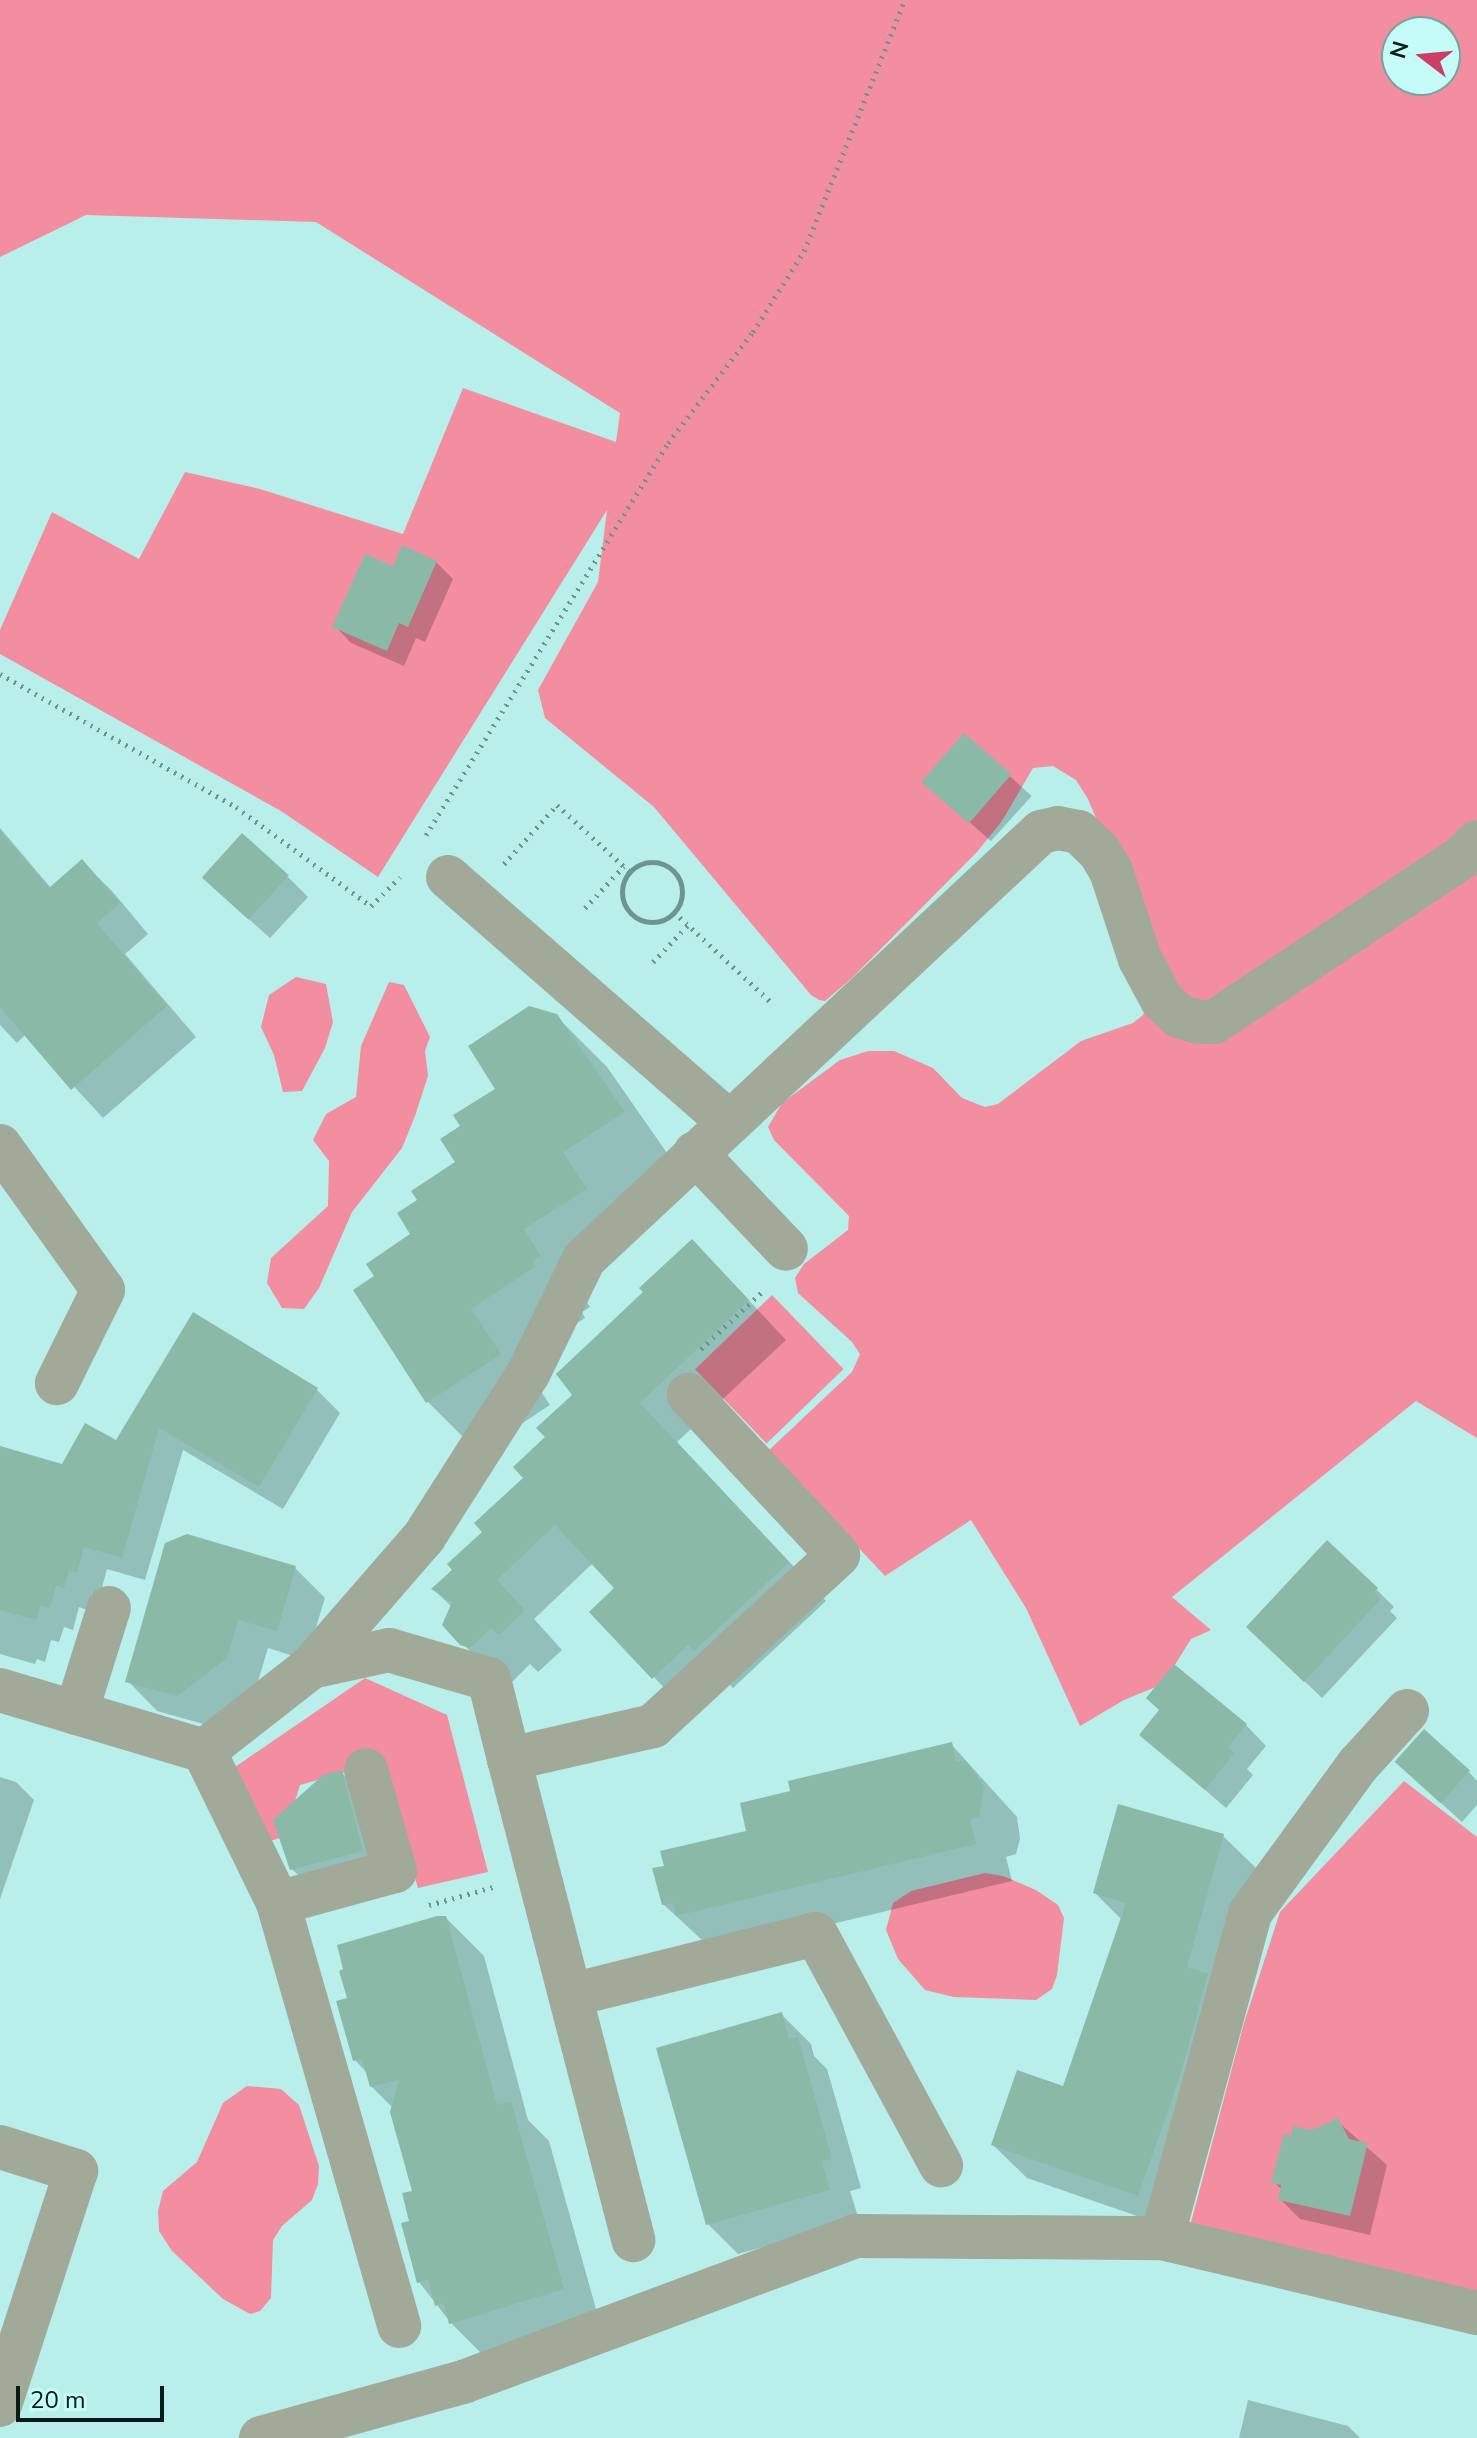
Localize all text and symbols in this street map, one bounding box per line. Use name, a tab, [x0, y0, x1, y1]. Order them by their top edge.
north arrow	[1381, 16, 1461, 96]
text: N	[1383, 38, 1417, 62]
scale bar	[20, 2370, 168, 2420]
text: 20 m	[30, 2384, 86, 2416]

